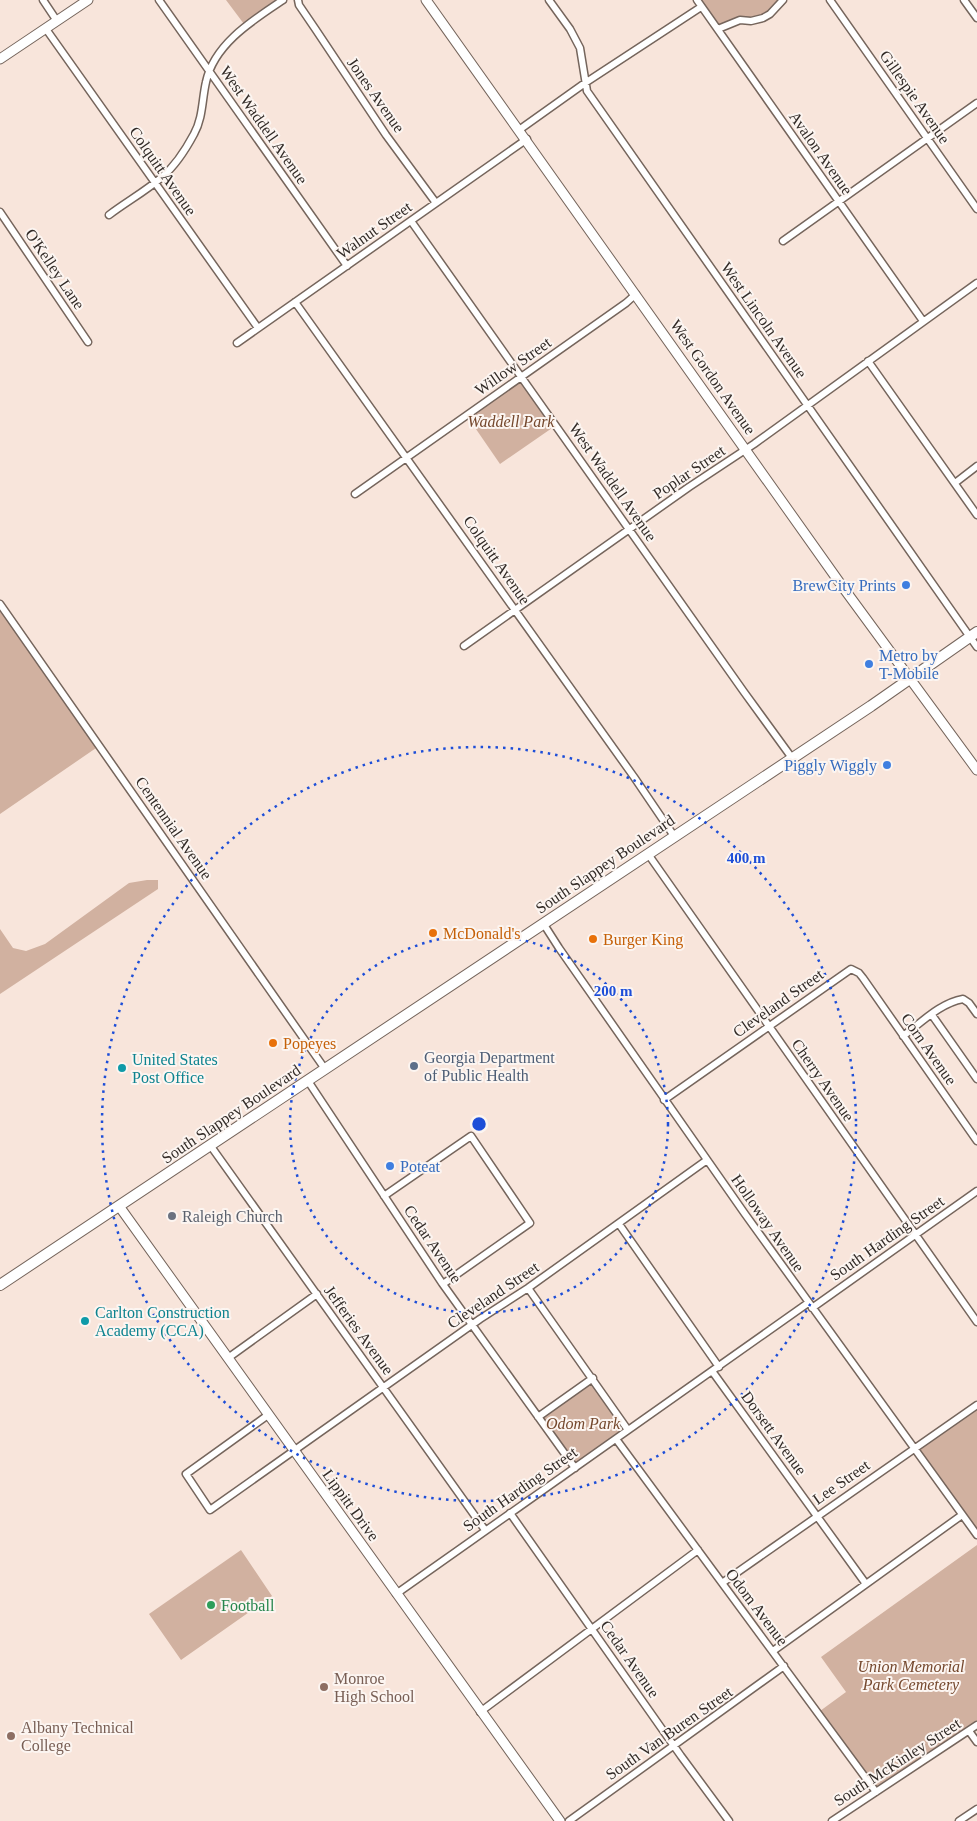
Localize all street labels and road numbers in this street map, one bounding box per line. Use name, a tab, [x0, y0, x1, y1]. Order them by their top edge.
street label: Gillespie Avenue	[876, 47, 953, 147]
street label: Jones Avenue	[344, 54, 408, 136]
street label: West Waddell Avenue	[217, 63, 311, 187]
street label: Avalon Avenue	[786, 108, 856, 198]
street label: Colquitt Avenue	[125, 123, 200, 219]
street label: Walnut Street	[333, 198, 415, 262]
street label: O'Kelley Lane	[21, 226, 88, 313]
street label: West Lincoln Avenue	[718, 259, 810, 381]
street label: West Gordon Avenue	[667, 316, 759, 438]
street label: Willow Street	[472, 333, 555, 398]
street label: West Waddell Avenue	[566, 420, 660, 544]
street label: Poplar Street	[650, 441, 729, 503]
street label: Colquitt Avenue	[459, 512, 534, 608]
street label: Centennial Avenue	[132, 774, 216, 882]
street label: South Slappey Boulevard	[532, 811, 678, 918]
street label: Cleveland Street	[730, 965, 827, 1040]
street label: Corn Avenue	[898, 1010, 960, 1088]
street label: Cherry Avenue	[788, 1036, 858, 1125]
street label: South Slappey Boulevard	[158, 1061, 304, 1168]
street label: Holloway Avenue	[727, 1171, 808, 1275]
street label: South Harding Street	[827, 1192, 948, 1285]
street label: Cedar Avenue	[401, 1202, 465, 1286]
street label: Cleveland Street	[444, 1258, 542, 1332]
street label: Jefferies Avenue	[321, 1282, 397, 1378]
street label: Dorsett Avenue	[738, 1388, 810, 1478]
street label: South Harding Street	[460, 1443, 581, 1536]
street label: Lee Street	[809, 1456, 873, 1508]
street label: Lippitt Drive	[319, 1466, 383, 1545]
street label: Odom Avenue	[723, 1565, 791, 1649]
street label: Cedar Avenue	[597, 1617, 663, 1701]
street label: South Van Buren Street	[603, 1683, 736, 1783]
street label: South McKinley Street	[830, 1714, 965, 1810]

